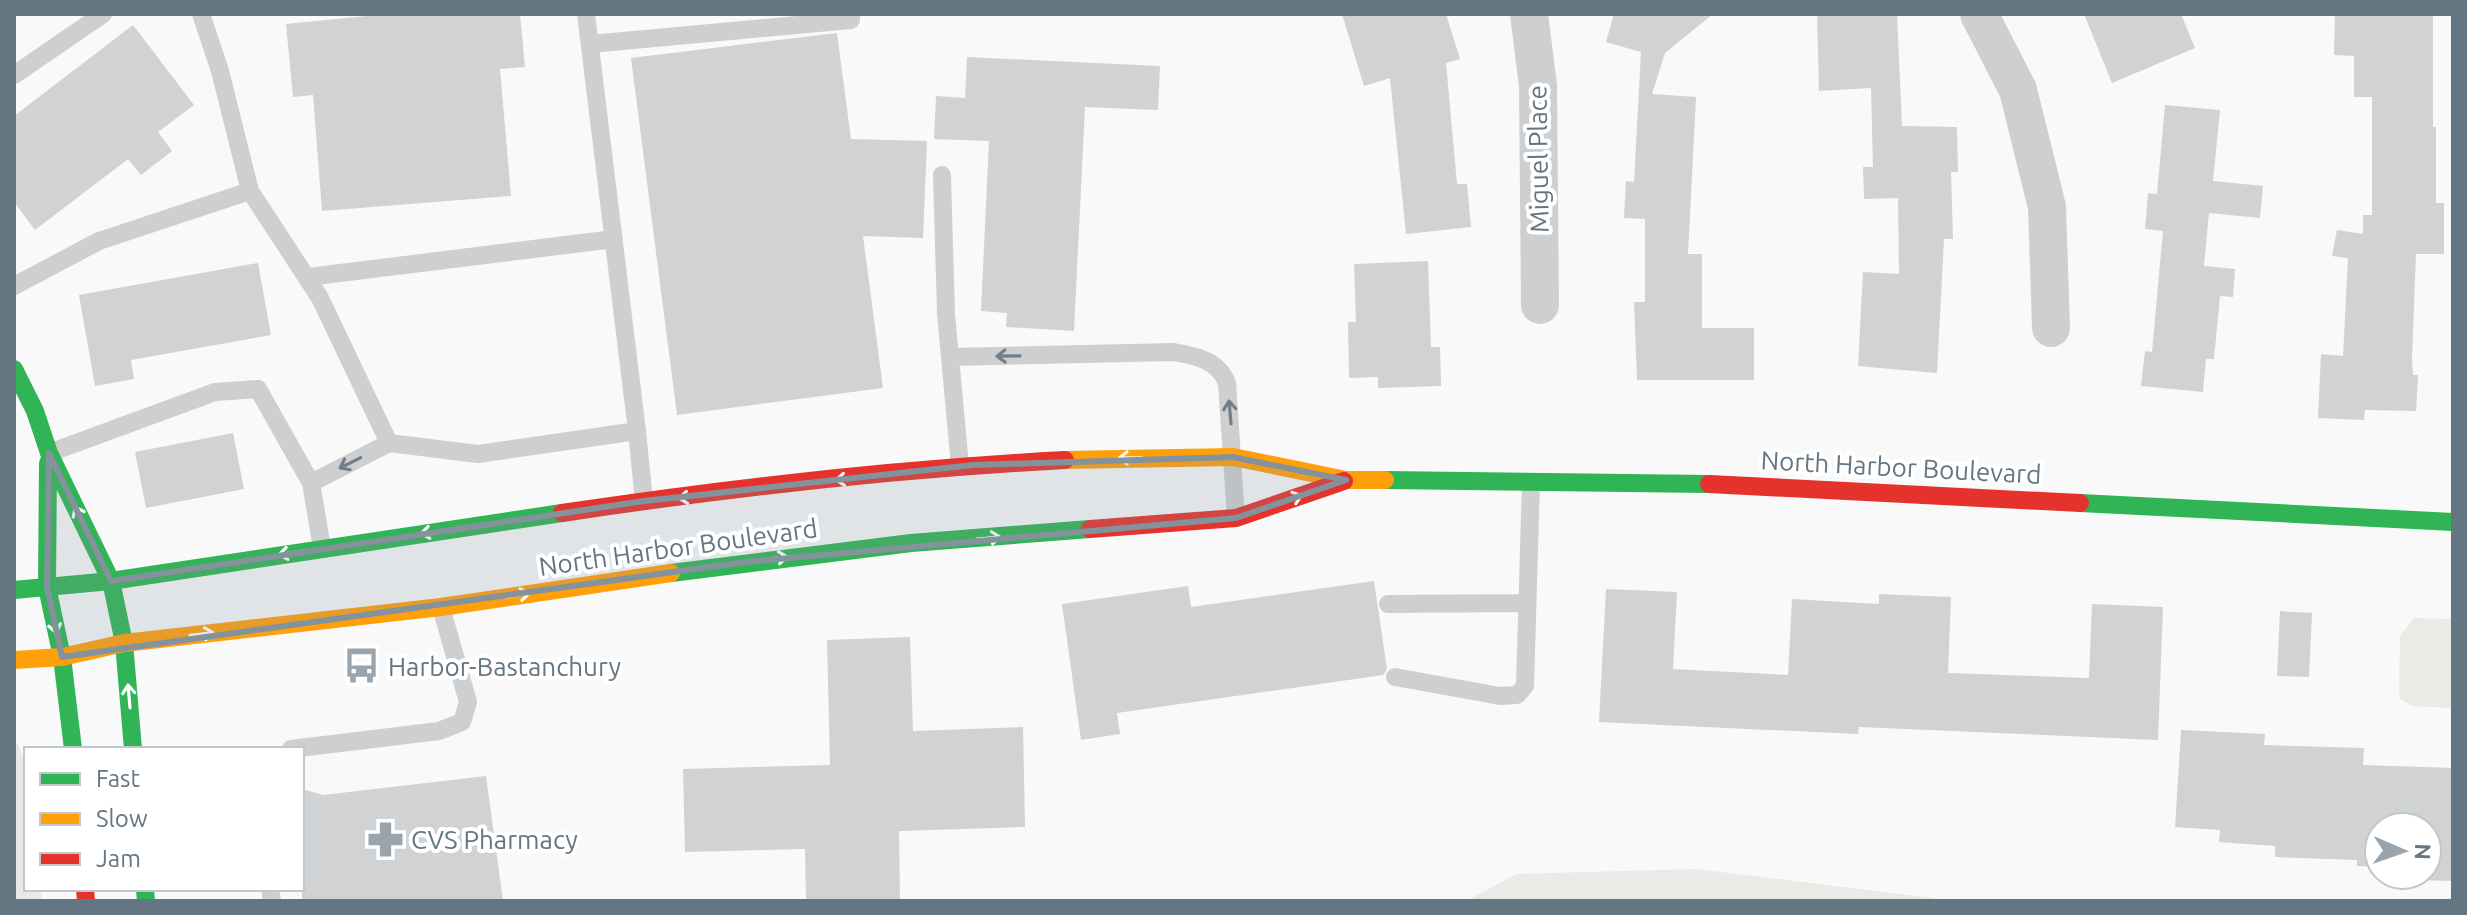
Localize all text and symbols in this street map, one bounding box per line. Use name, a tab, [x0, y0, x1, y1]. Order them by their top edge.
street label: Miguel Place	[1522, 85, 1554, 233]
one-way arrow	[995, 348, 1022, 364]
one-way arrow	[1223, 399, 1238, 426]
street label: North Harbor Boulevard	[1760, 445, 2042, 489]
one-way arrow	[1117, 450, 1144, 466]
one-way arrow	[339, 456, 363, 471]
one-way arrow	[834, 472, 861, 487]
one-way arrow	[677, 489, 704, 504]
one-way arrow	[1278, 490, 1303, 505]
one-way arrow	[72, 505, 87, 529]
street label: North Harbor Boulevard	[537, 513, 819, 581]
one-way arrow	[420, 525, 445, 540]
one-way arrow	[975, 530, 1002, 545]
one-way arrow	[278, 546, 303, 561]
one-way arrow	[762, 551, 789, 566]
one-way arrow	[505, 586, 530, 601]
one-way arrow	[47, 609, 62, 634]
one-way arrow	[188, 627, 215, 642]
bus stop icon: Harbor-Bastanchury	[343, 647, 381, 685]
place label: Harbor-Bastanchury	[388, 652, 621, 681]
one-way arrow	[121, 683, 136, 710]
legend	[24, 747, 304, 891]
text: Fast	[96, 765, 140, 792]
text: Slow	[96, 805, 148, 832]
north arrow	[2363, 811, 2443, 891]
pharmacy icon: CVS Pharmacy	[366, 820, 404, 858]
place label: CVS Pharmacy	[411, 825, 578, 854]
text: N	[2411, 843, 2436, 860]
text: Jam	[96, 845, 141, 872]

